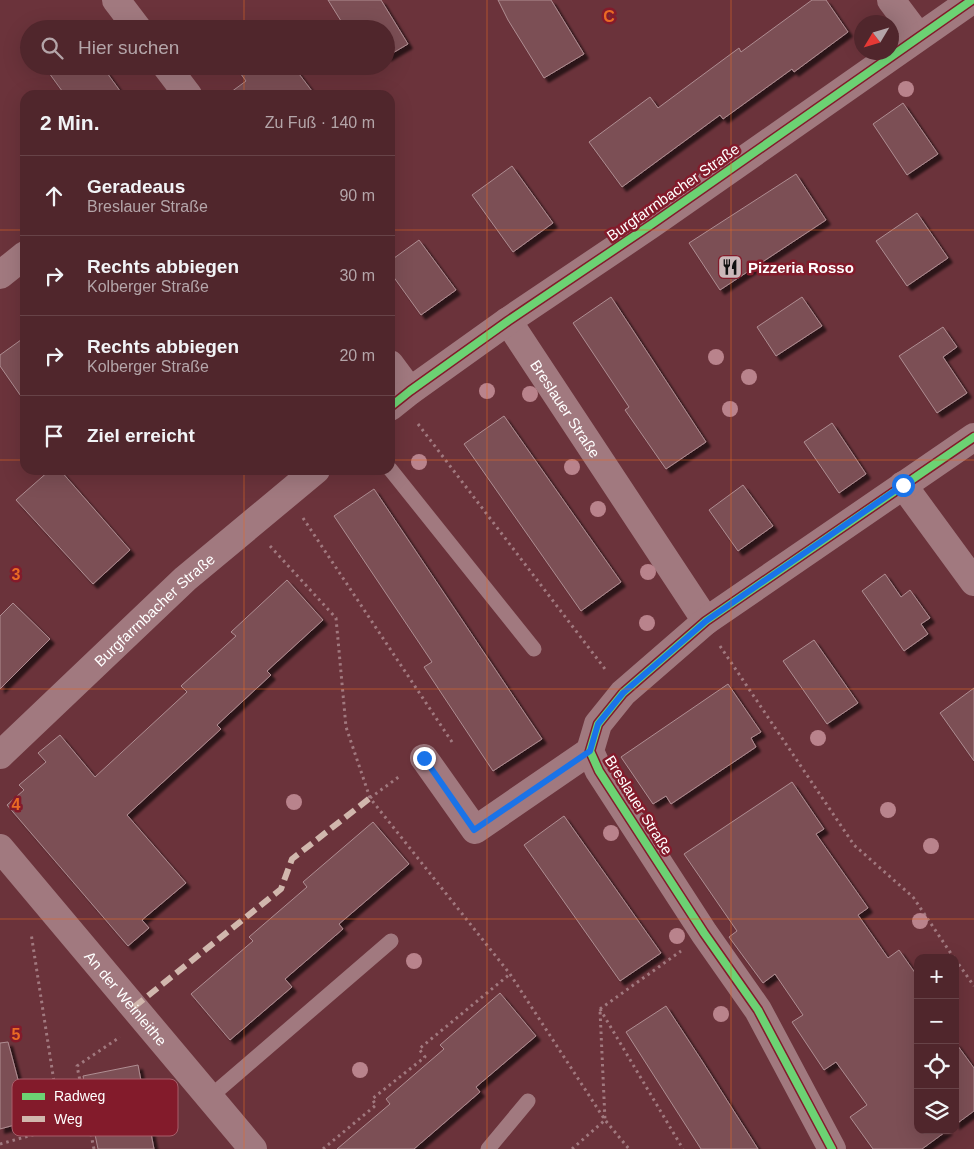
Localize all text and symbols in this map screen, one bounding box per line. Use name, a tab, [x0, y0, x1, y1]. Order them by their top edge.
text: C	[603, 8, 615, 25]
north arrow	[854, 15, 899, 60]
search box	[20, 20, 395, 75]
icon: search	[38, 34, 66, 62]
text: Hier suchen	[78, 37, 179, 58]
text: 2 Min.	[40, 111, 100, 134]
text: Zu Fuß · 140 m	[265, 114, 375, 131]
street label: Burgfarrnbacher Straße	[604, 140, 742, 244]
text: Geradeaus	[87, 176, 185, 197]
icon: ahead	[40, 182, 68, 210]
text: 90 m	[339, 187, 375, 204]
text: Breslauer Straße	[87, 198, 208, 215]
restaurant icon: Pizzeria Rosso	[717, 254, 743, 280]
text: Rechts abbiegen	[87, 256, 239, 277]
place label: Pizzeria Rosso	[748, 259, 854, 276]
icon: right	[40, 262, 68, 290]
text: 30 m	[339, 267, 375, 284]
text: Kolberger Straße	[87, 278, 209, 295]
text: Rechts abbiegen	[87, 336, 239, 357]
icon: right	[40, 342, 68, 370]
text: 20 m	[339, 347, 375, 364]
street label: Breslauer Straße	[527, 357, 604, 461]
text: Kolberger Straße	[87, 358, 209, 375]
icon: arrive	[40, 422, 68, 450]
text: Ziel erreicht	[87, 425, 195, 446]
route start	[892, 474, 915, 497]
street label: Burgfarrnbacher Straße	[91, 550, 218, 669]
text: 3	[12, 566, 21, 583]
route end	[413, 747, 436, 770]
street label: Breslauer Straße	[602, 752, 676, 858]
text: 4	[12, 796, 21, 813]
street label: An der Weinleithe	[82, 947, 171, 1049]
map controls	[914, 954, 959, 1134]
button: +	[914, 954, 959, 999]
button: −	[914, 999, 959, 1044]
text: 5	[12, 1026, 21, 1043]
button: locate	[914, 1044, 959, 1089]
legend	[12, 1079, 178, 1136]
text: Radweg	[54, 1088, 105, 1104]
button: layers	[914, 1089, 959, 1134]
text: Weg	[54, 1111, 83, 1127]

